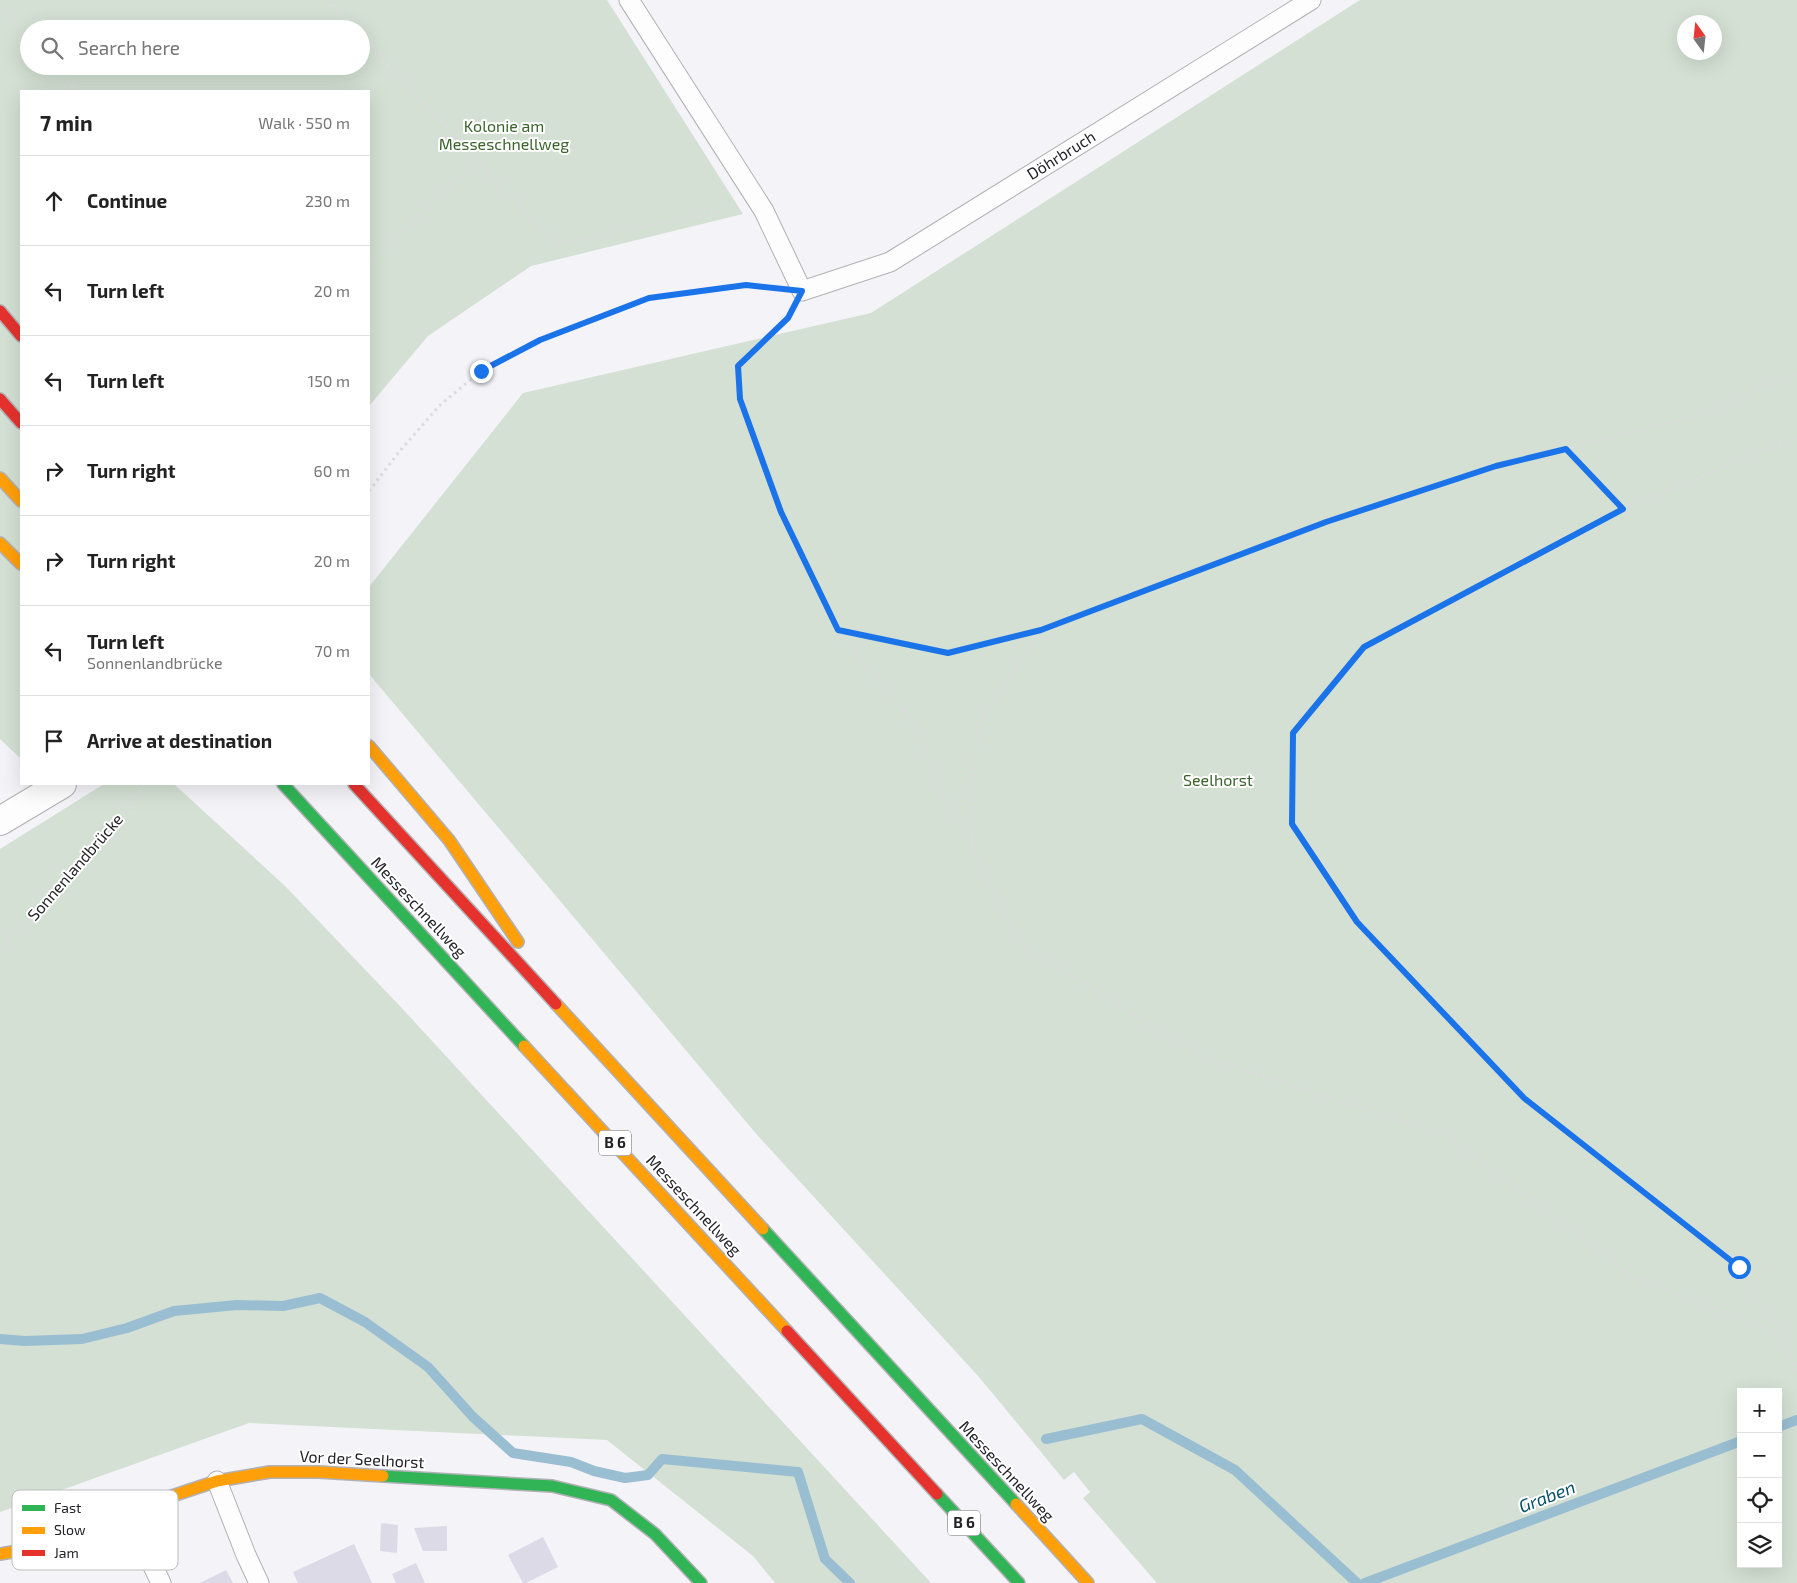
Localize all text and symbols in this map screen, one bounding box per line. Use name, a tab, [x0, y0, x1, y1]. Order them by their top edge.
north arrow	[1677, 15, 1722, 60]
search box	[20, 20, 370, 75]
icon: search	[38, 34, 66, 62]
text: Search here	[78, 36, 180, 59]
text: 7 min	[40, 110, 93, 135]
text: Walk · 550 m	[258, 113, 350, 132]
park label: Kolonie am Messeschnellweg	[439, 116, 569, 153]
street label: Döhrbruch	[1023, 126, 1099, 183]
icon: ahead	[40, 187, 68, 215]
text: Continue	[87, 189, 167, 212]
text: 230 m	[305, 191, 350, 210]
icon: left	[40, 277, 68, 305]
text: Turn left	[87, 279, 164, 302]
text: 20 m	[314, 281, 350, 300]
route end	[470, 360, 493, 383]
icon: left	[40, 367, 68, 395]
text: Turn left	[87, 369, 164, 392]
text: 150 m	[308, 371, 350, 390]
icon: right	[40, 457, 68, 485]
text: Turn right	[87, 459, 175, 482]
text: 60 m	[314, 461, 350, 480]
icon: right	[40, 547, 68, 575]
text: Turn right	[87, 549, 175, 572]
text: 20 m	[314, 551, 350, 570]
text: Turn left	[87, 630, 164, 653]
icon: left	[40, 637, 68, 665]
text: 70 m	[315, 641, 350, 660]
text: Sonnenlandbrücke	[87, 653, 223, 672]
icon: arrive	[40, 727, 68, 755]
text: Arrive at destination	[87, 729, 272, 752]
park label: Seelhorst	[1183, 770, 1253, 789]
street label: Sonnenlandbrücke	[23, 809, 126, 924]
street label: Messeschnellweg	[368, 852, 471, 961]
road number: B 6	[599, 1130, 631, 1156]
street label: Messeschnellweg	[643, 1150, 746, 1259]
route start	[1728, 1256, 1751, 1279]
map controls	[1737, 1388, 1782, 1568]
button: +	[1737, 1388, 1782, 1433]
street label: Messeschnellweg	[956, 1416, 1059, 1525]
button: −	[1737, 1433, 1782, 1478]
street label: Vor der Seelhorst	[299, 1446, 425, 1471]
water label: Graben	[1515, 1475, 1578, 1517]
button: locate	[1737, 1478, 1782, 1523]
legend	[12, 1490, 178, 1570]
text: Fast	[54, 1499, 81, 1516]
road number: B 6	[948, 1510, 980, 1536]
text: Slow	[54, 1521, 86, 1538]
button: layers	[1737, 1523, 1782, 1568]
text: Jam	[54, 1544, 79, 1561]

